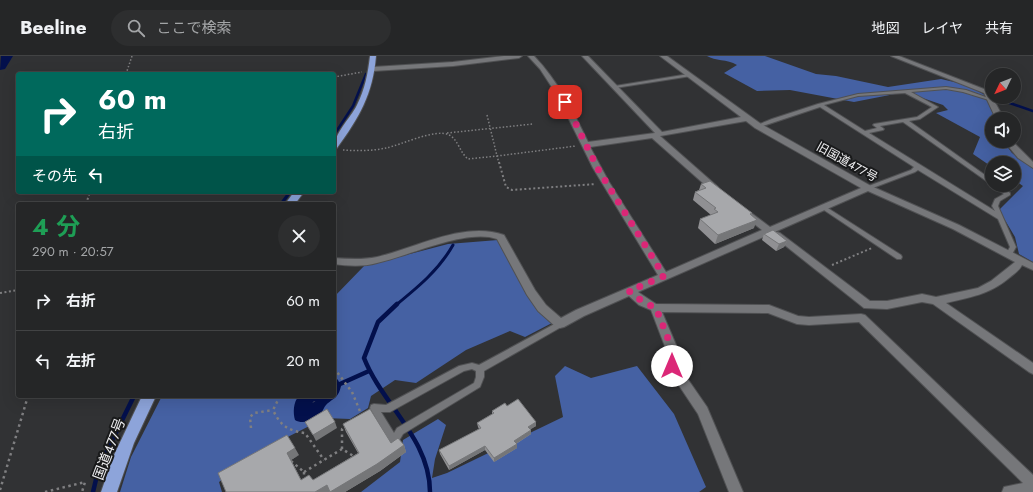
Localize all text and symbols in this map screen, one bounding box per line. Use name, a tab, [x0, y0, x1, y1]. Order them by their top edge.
search box	[111, 10, 391, 46]
text: Beeline	[20, 14, 87, 41]
icon: search	[125, 17, 147, 39]
text: ここで検索	[157, 17, 232, 39]
text: 地図	[871, 18, 899, 38]
text: レイヤ	[921, 18, 963, 38]
text: 共有	[985, 18, 1013, 38]
north arrow	[985, 68, 1021, 104]
map controls	[985, 68, 1021, 192]
text: 60 m	[98, 79, 167, 120]
pin	[548, 85, 582, 119]
icon: right	[32, 88, 84, 140]
icon: arrive	[554, 91, 576, 113]
button: sound	[985, 112, 1021, 148]
text: 右折	[98, 119, 134, 145]
street label: 旧国道477号	[813, 138, 881, 186]
button: layers	[985, 156, 1021, 192]
icon: left	[85, 164, 107, 186]
text: その先	[32, 165, 77, 187]
text: 4 分	[32, 209, 80, 244]
button: close	[278, 215, 320, 257]
text: 290 m · 20:57	[32, 242, 114, 261]
icon: right	[32, 290, 54, 312]
text: 右折	[66, 290, 96, 312]
text: 60 m	[286, 290, 320, 312]
position arrow	[651, 345, 693, 387]
icon: left	[32, 350, 54, 372]
text: 左折	[66, 350, 96, 372]
text: 20 m	[286, 350, 320, 372]
street label: 国道477号	[88, 415, 130, 483]

